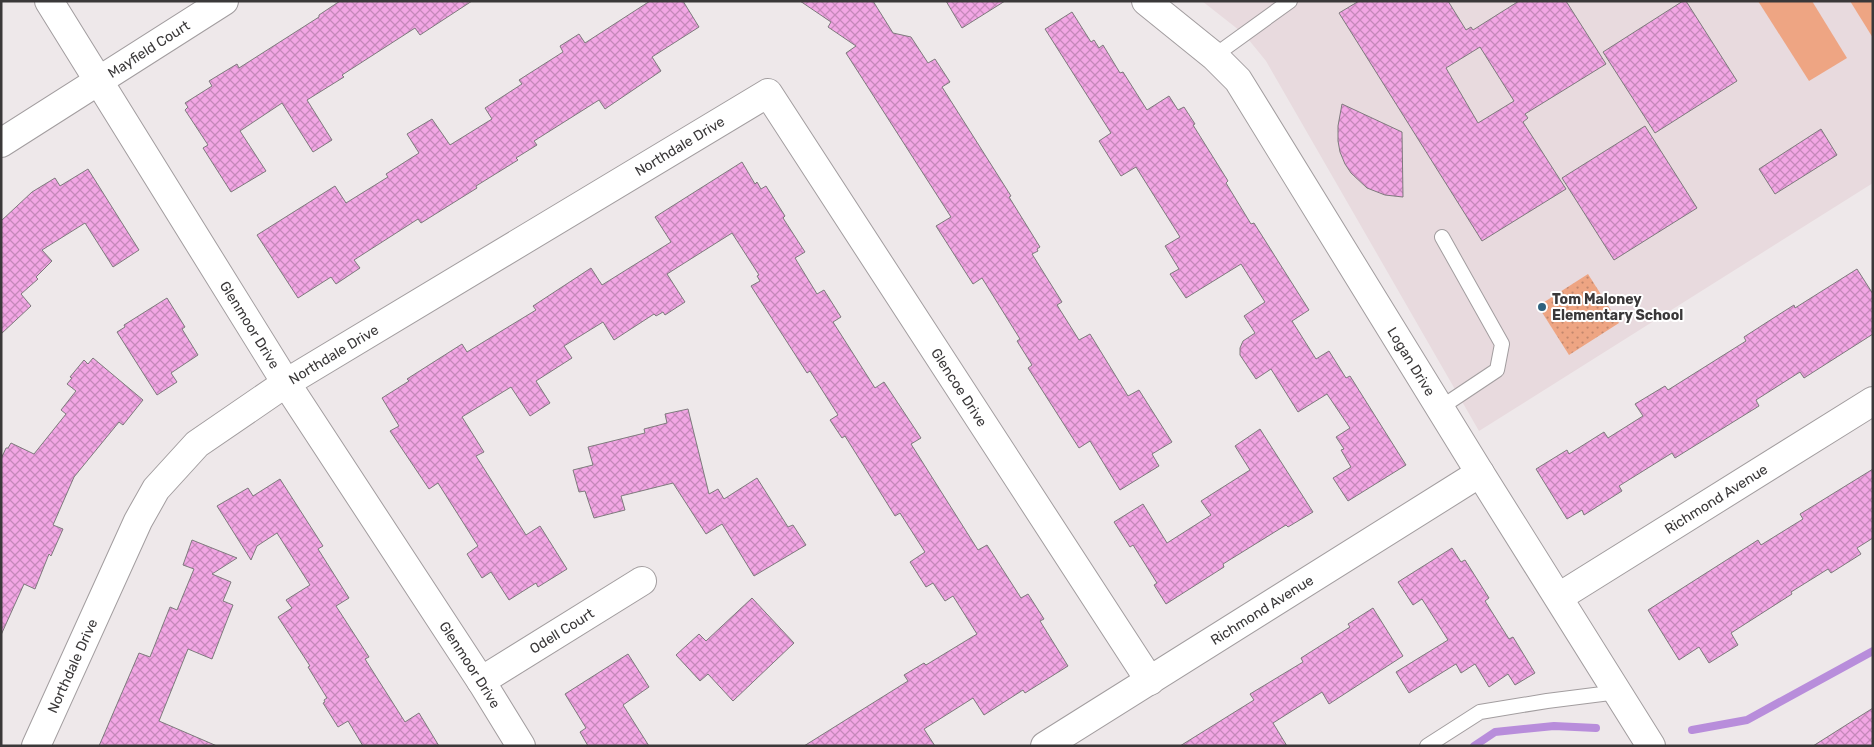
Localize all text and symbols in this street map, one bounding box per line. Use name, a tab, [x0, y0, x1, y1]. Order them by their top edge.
street label: Mayfield Court	[104, 16, 193, 81]
street label: Northdale Drive	[632, 113, 728, 180]
street label: Glenmoor Drive	[216, 278, 284, 372]
place label: Tom Maloney Elementary School	[1552, 291, 1683, 324]
marker: Tom Maloney Elementary School	[1536, 301, 1548, 313]
street label: Northdale Drive	[286, 321, 382, 388]
street label: Logan Drive	[1384, 324, 1439, 399]
street label: Glencoe Drive	[928, 345, 991, 430]
street label: Richmond Avenue	[1661, 460, 1771, 538]
street label: Richmond Avenue	[1207, 571, 1317, 649]
street label: Odell Court	[526, 604, 597, 657]
street label: Northdale Drive	[44, 616, 101, 716]
street label: Glenmoor Drive	[436, 618, 504, 711]

